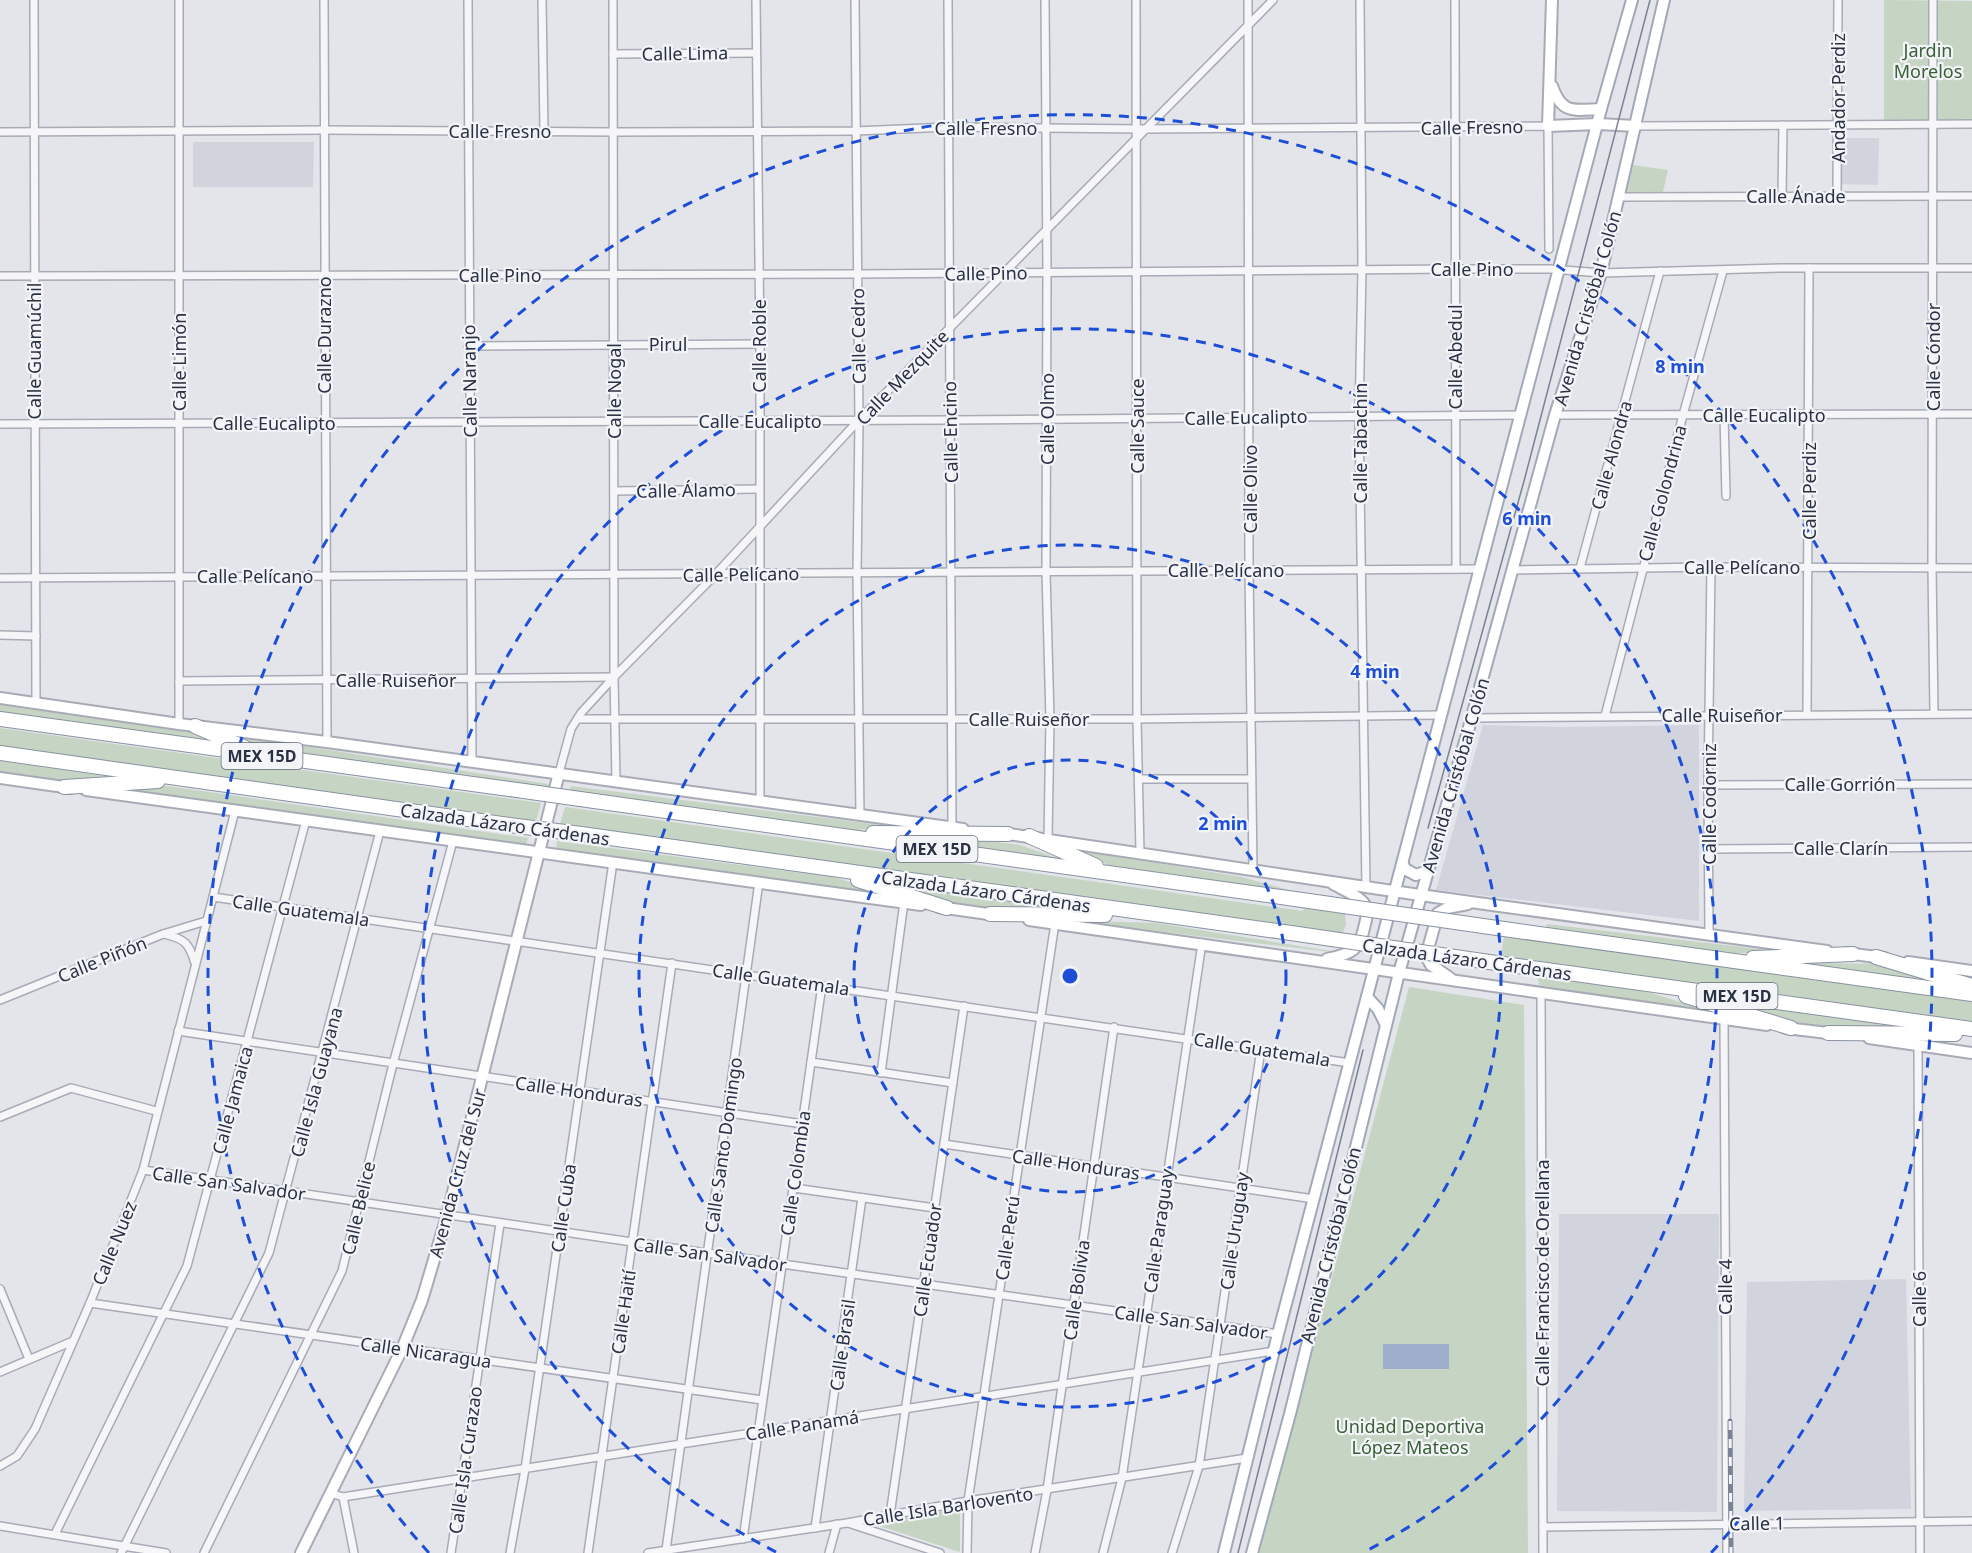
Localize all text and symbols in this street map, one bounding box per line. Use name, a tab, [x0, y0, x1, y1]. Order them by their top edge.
street label: Andador Perdiz	[1826, 33, 1850, 163]
park label: Jardin Morelos	[1894, 38, 1962, 83]
street label: Calle Lima	[641, 40, 729, 66]
street label: Calle Fresno	[1420, 114, 1524, 140]
street label: Calle Fresno	[935, 116, 1037, 140]
street label: Calle Fresno	[449, 119, 551, 143]
street label: Calle Ánade	[1746, 184, 1846, 208]
street label: Avenida Cristóbal Colón	[1548, 208, 1626, 408]
street label: Calle Pino	[1430, 257, 1514, 281]
street label: Calle Pino	[944, 260, 1028, 286]
street label: Calle Pino	[458, 263, 542, 287]
street label: Calle Durazno	[312, 276, 336, 394]
street label: Calle Guamúchil	[22, 283, 46, 419]
street label: Calle Cedro	[845, 288, 871, 384]
street label: Calle Roble	[747, 299, 771, 393]
street label: Calle Cóndor	[1921, 302, 1945, 411]
street label: Calle Abedul	[1443, 304, 1467, 410]
street label: Calle Limón	[167, 313, 191, 411]
street label: Calle Naranjo	[456, 324, 482, 438]
street label: Calle Mezquite	[850, 324, 954, 430]
street label: Pirul	[649, 332, 687, 356]
street label: Calle Nogal	[602, 343, 626, 439]
text: 8 min	[1655, 354, 1705, 378]
street label: Calle Olmo	[1035, 373, 1059, 465]
street label: Calle Sauce	[1125, 378, 1149, 474]
street label: Calle Encino	[937, 381, 963, 483]
street label: Calle Tabachín	[1348, 383, 1372, 503]
street label: Calle Alondra	[1585, 398, 1637, 512]
street label: Calle Eucalipto	[1702, 403, 1826, 427]
street label: Calle Eucalipto	[1184, 404, 1308, 430]
street label: Calle Eucalipto	[698, 409, 822, 433]
street label: Calle Eucalipto	[212, 411, 336, 435]
street label: Calle Golondrina	[1632, 422, 1692, 564]
street label: Calle Perdiz	[1797, 442, 1821, 540]
street label: Calle Olivo	[1238, 445, 1262, 533]
street label: Calle Álamo	[636, 477, 736, 503]
text: 6 min	[1502, 506, 1552, 530]
street label: Calle Pelícano	[1684, 555, 1800, 579]
street label: Calle Pelícano	[1168, 558, 1284, 582]
street label: Calle Pelícano	[682, 561, 800, 587]
street label: Calle Pelícano	[197, 564, 313, 588]
text: 4 min	[1350, 659, 1400, 683]
street label: Calle Ruiseñor	[336, 668, 457, 692]
street label: Avenida Cristóbal Colón	[1416, 675, 1494, 875]
street label: Calle Ruiseñor	[1662, 703, 1783, 727]
street label: Calle Ruiseñor	[969, 707, 1090, 731]
road number: MEX 15D	[222, 743, 302, 769]
street label: Calle Codorniz	[1697, 743, 1721, 865]
street label: Calle Gorrión	[1784, 772, 1896, 796]
street label: Calzada Lázaro Cárdenas	[399, 797, 611, 851]
text: 2 min	[1198, 811, 1248, 835]
road number: MEX 15D	[896, 836, 978, 862]
street label: Calle Clarín	[1794, 836, 1888, 860]
street label: Calzada Lázaro Cárdenas	[880, 864, 1092, 918]
street label: Calle Guatemala	[231, 888, 371, 932]
street label: Calle Piñón	[54, 930, 150, 988]
street label: Calzada Lázaro Cárdenas	[1361, 932, 1573, 986]
street label: Calle Guatemala	[711, 957, 851, 1001]
centre of rings	[1060, 966, 1080, 986]
road number: MEX 15D	[1696, 983, 1778, 1009]
street label: Calle Isla Guayana	[284, 1004, 348, 1160]
street label: Calle Guatemala	[1192, 1026, 1332, 1072]
street label: Calle Jamaica	[206, 1043, 258, 1157]
street label: Calle Santo Domingo	[699, 1056, 747, 1234]
street label: Calle Honduras	[513, 1070, 645, 1112]
street label: Avenida Cruz del Sur	[423, 1085, 491, 1260]
street label: Calle Colombia	[774, 1109, 816, 1237]
street label: Calle Honduras	[1010, 1143, 1142, 1185]
street label: Avenida Cristóbal Colón	[1294, 1144, 1366, 1346]
street label: Calle Belice	[336, 1159, 380, 1257]
street label: Calle Francisco de Orellana	[1530, 1159, 1554, 1387]
street label: Calle San Salvador	[151, 1160, 308, 1206]
street label: Calle Cuba	[545, 1162, 581, 1254]
street label: Calle Paraguay	[1137, 1167, 1179, 1295]
street label: Calle Uruguay	[1214, 1170, 1254, 1291]
street label: Calle Perú	[989, 1194, 1025, 1282]
street label: Calle Nuez	[86, 1197, 142, 1289]
street label: Calle Ecuador	[907, 1201, 947, 1319]
street label: Calle San Salvador	[632, 1231, 789, 1277]
street label: Calle Bolivia	[1057, 1238, 1095, 1342]
street label: Calle 4	[1713, 1259, 1737, 1315]
street label: Calle Haití	[605, 1268, 641, 1356]
street label: Calle 6	[1907, 1271, 1931, 1327]
street label: Calle Brasil	[824, 1298, 860, 1392]
street label: Calle San Salvador	[1113, 1299, 1270, 1345]
street label: Calle Nicaragua	[359, 1331, 493, 1373]
street label: Calle Isla Curazao	[443, 1385, 487, 1535]
street label: Calle Panamá	[743, 1404, 861, 1446]
park label: Unidad Deportiva López Mateos	[1336, 1414, 1484, 1459]
street label: Calle Isla Barlovento	[861, 1481, 1035, 1531]
street label: Calle 1	[1729, 1511, 1785, 1535]

